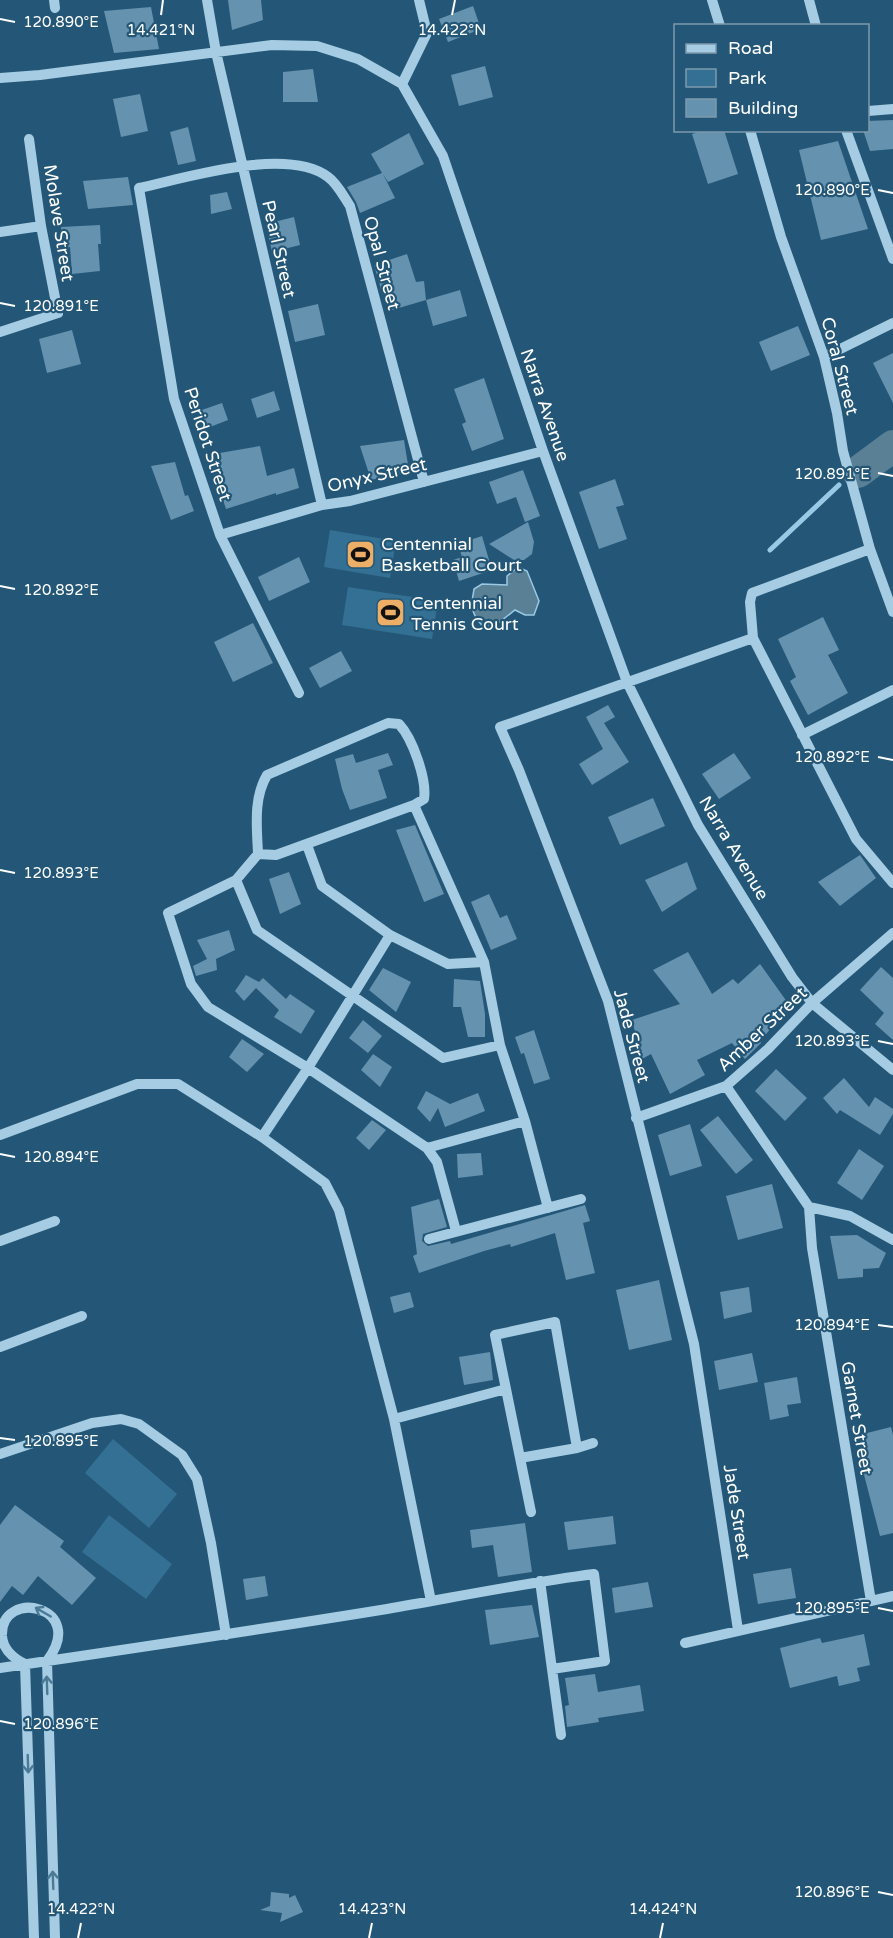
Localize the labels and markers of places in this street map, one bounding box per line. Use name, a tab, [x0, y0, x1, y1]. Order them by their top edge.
place label: Centennial Basketball Court	[381, 533, 522, 576]
sports icon: Centennial Basketball Court	[344, 538, 376, 570]
place label: Centennial Tennis Court	[411, 592, 519, 635]
sports icon: Centennial Tennis Court	[374, 597, 406, 629]

